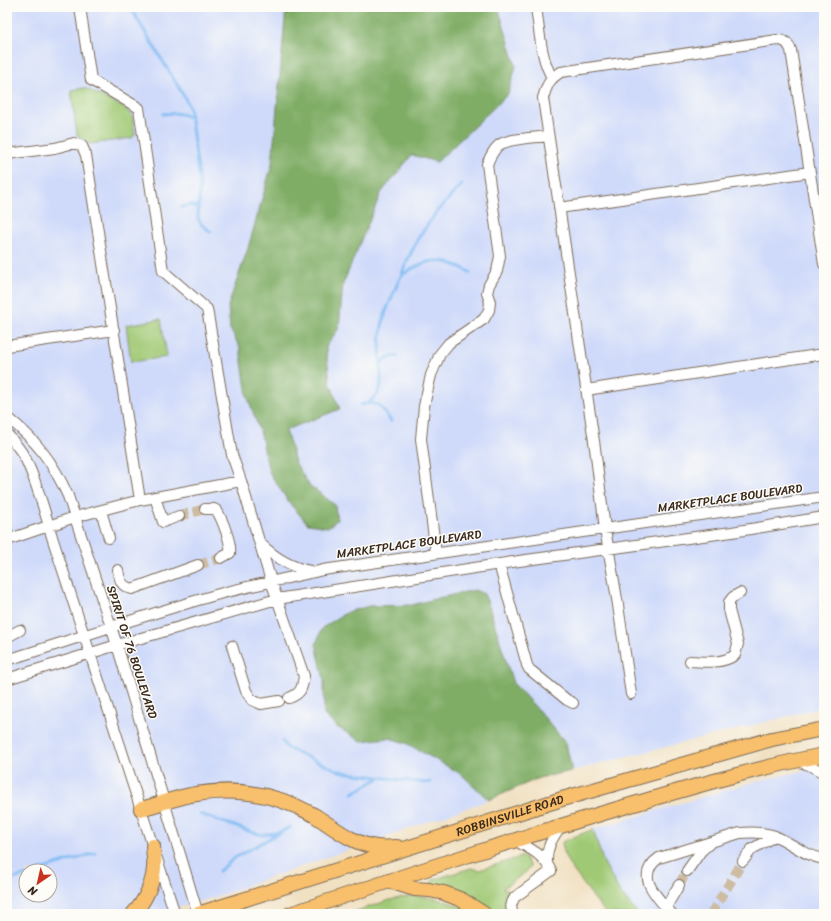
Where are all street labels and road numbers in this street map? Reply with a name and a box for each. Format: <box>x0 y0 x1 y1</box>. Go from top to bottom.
street label: MARKETPLACE BOULEVARD <box>656 477 804 519</box>
street label: MARKETPLACE BOULEVARD <box>335 523 483 565</box>
street label: SPIRIT OF 76 BOULEVARD <box>100 582 164 722</box>
street label: ROBBINSVILLE ROAD <box>453 788 567 843</box>

